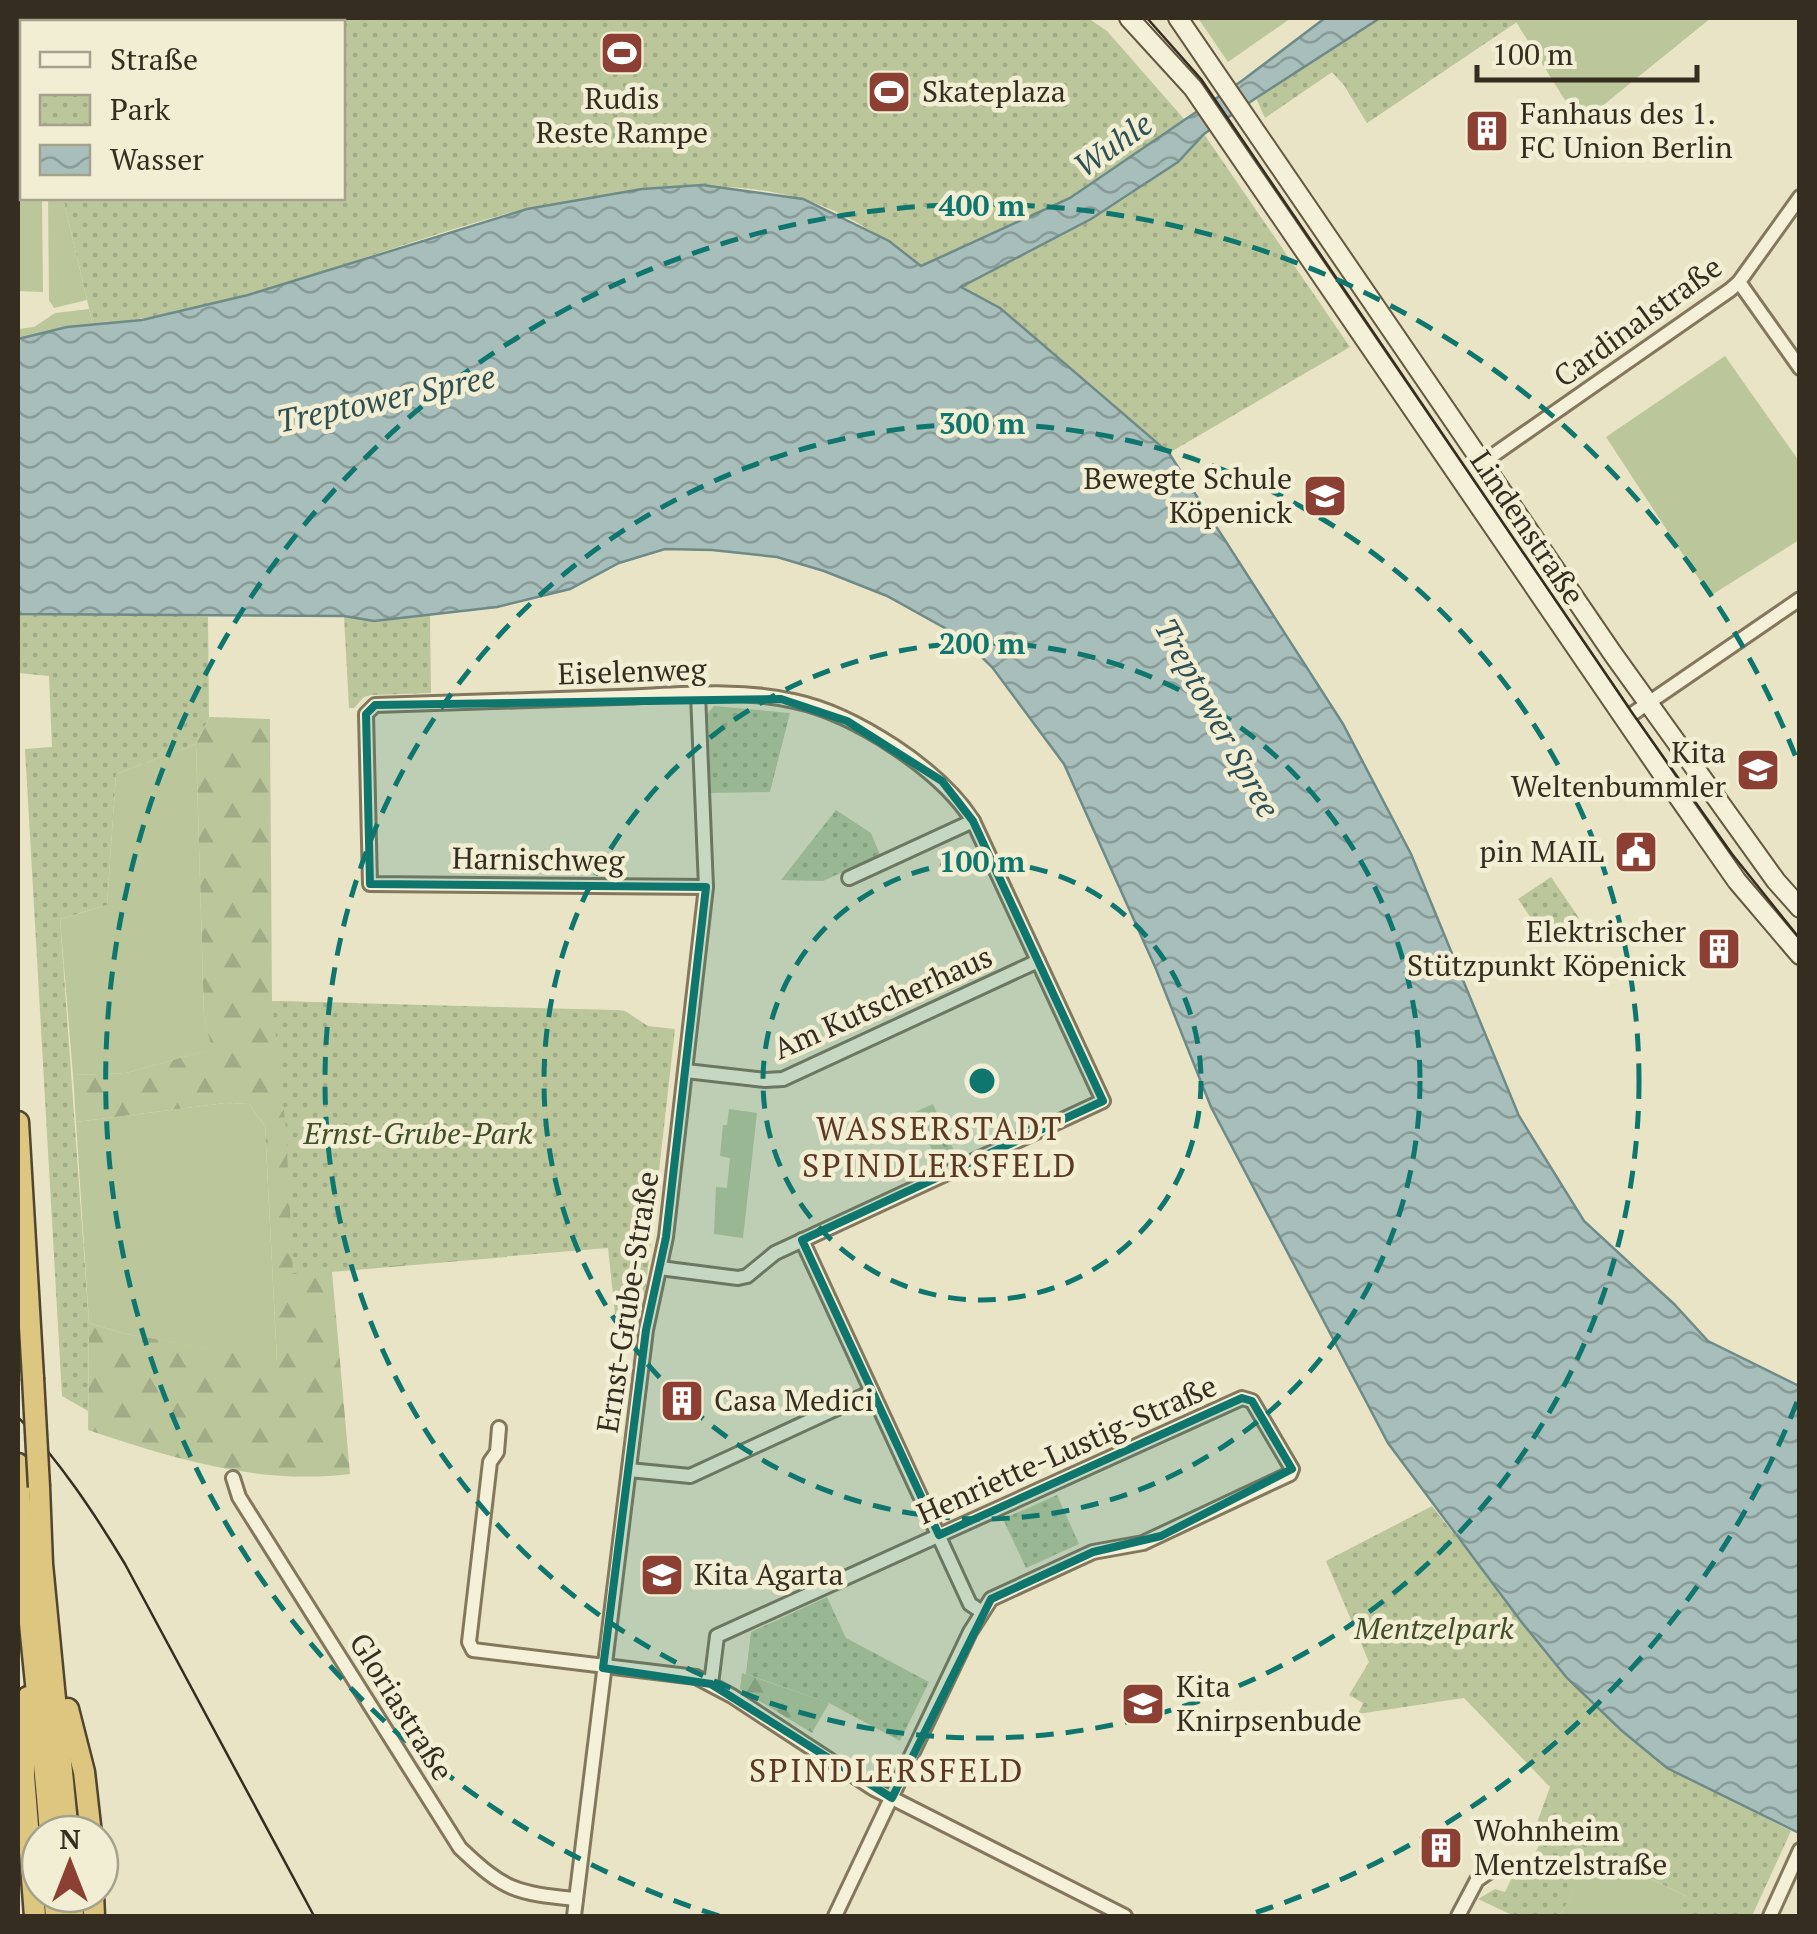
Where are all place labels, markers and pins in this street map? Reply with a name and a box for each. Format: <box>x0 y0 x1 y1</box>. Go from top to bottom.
sports icon: Rudis Reste Rampe <box>599 30 645 76</box>
sports icon: Skateplaza <box>866 69 912 115</box>
place label: Skateplaza <box>922 71 1066 111</box>
place label: Rudis Reste Rampe <box>536 78 708 152</box>
place label: Fanhaus des 1. FC Union Berlin <box>1520 93 1733 167</box>
building icon: Fanhaus des 1. FC Union Berlin <box>1464 108 1510 154</box>
place label: Bewegte Schule Köpenick <box>1084 458 1293 532</box>
school or university icon: Bewegte Schule Köpenick <box>1302 473 1348 519</box>
place label: Kita Weltenbummler <box>1511 732 1726 806</box>
school or university icon: Kita Weltenbummler <box>1735 747 1781 793</box>
public building icon: pin MAIL <box>1613 829 1659 875</box>
place label: pin MAIL <box>1479 831 1604 871</box>
place label: Elektrischer Stützpunkt Köpenick <box>1407 911 1687 985</box>
building icon: Elektrischer Stützpunkt Köpenick <box>1696 926 1742 972</box>
centre of rings <box>964 1063 1000 1099</box>
building icon: Casa Medici <box>659 1378 705 1424</box>
place label: Casa Medici <box>714 1380 874 1420</box>
school or university icon: Kita Agarta <box>639 1552 685 1598</box>
place label: Kita Agarta <box>694 1554 844 1594</box>
place label: Kita Knirpsenbude <box>1176 1666 1362 1740</box>
school or university icon: Kita Knirpsenbude <box>1120 1681 1166 1727</box>
place label: Wohnheim Mentzelstraße <box>1474 1810 1667 1884</box>
building icon: Wohnheim Mentzelstraße <box>1418 1825 1464 1871</box>

